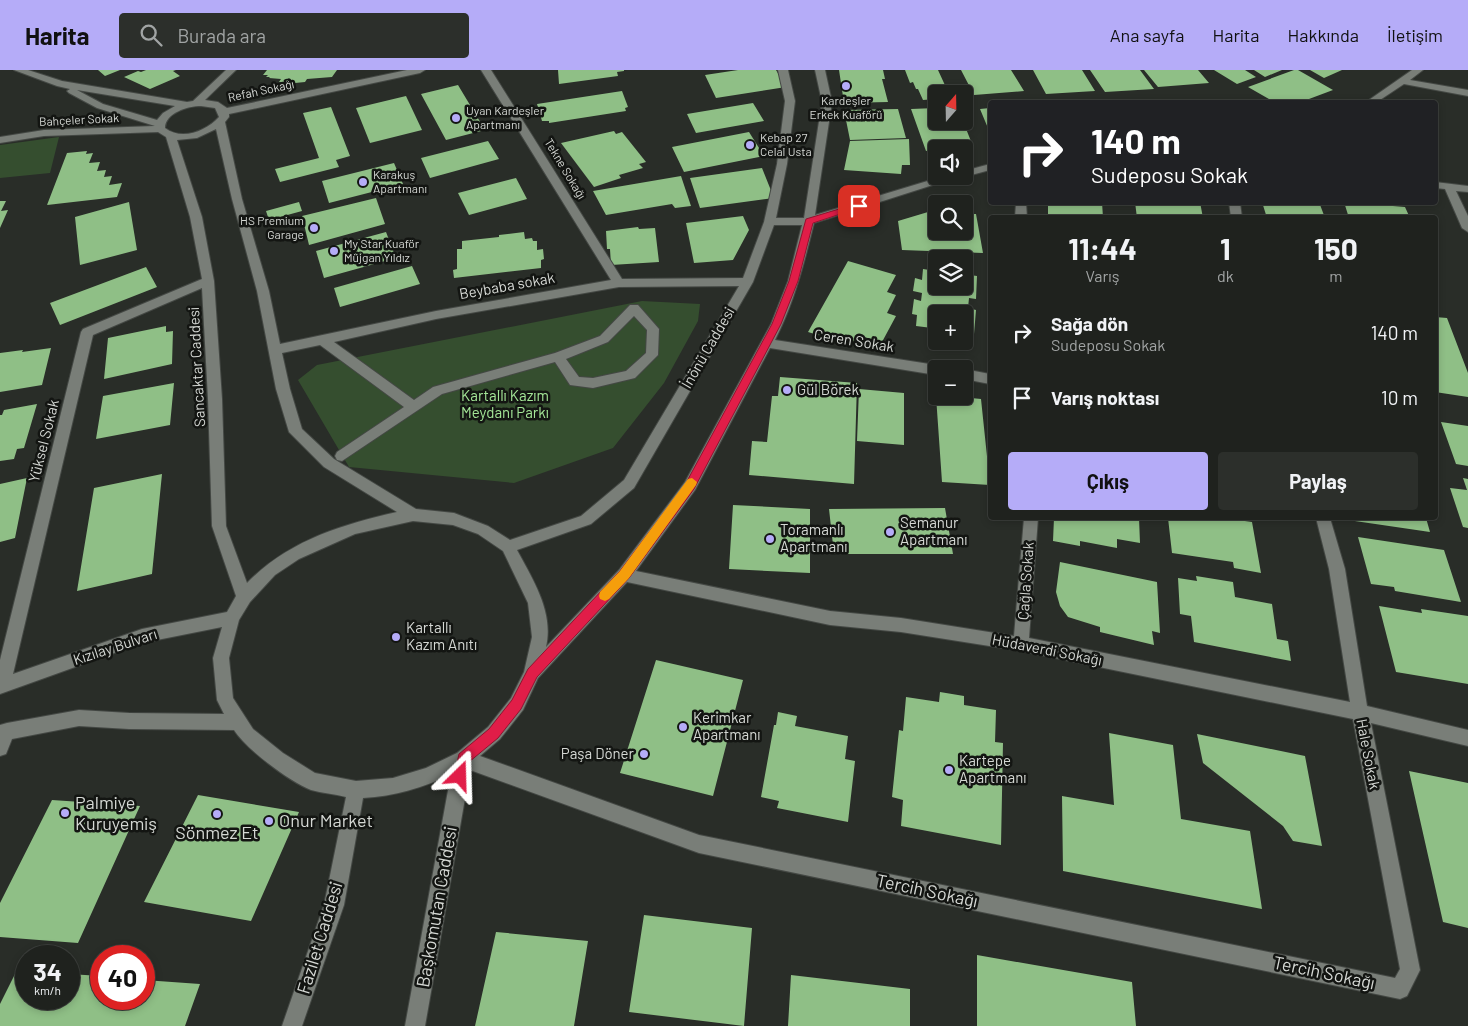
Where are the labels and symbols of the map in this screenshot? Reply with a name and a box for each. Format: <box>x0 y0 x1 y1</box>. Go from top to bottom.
street label: Refah Sokağı <box>226 76 295 104</box>
marker: Kardeşler Erkek Kuaförü <box>840 80 852 92</box>
north arrow <box>928 85 972 130</box>
place label: Kardeşler Erkek Kuaförü <box>809 93 883 121</box>
place label: Uyan Kardeşler Apartmanı <box>466 103 545 131</box>
street label: Bahçeler Sokak <box>39 110 119 128</box>
marker: Uyan Kardeşler Apartmanı <box>450 112 462 124</box>
place label: Kebap 27 Celal Usta <box>760 130 812 158</box>
street label: Tekne Sokağı <box>542 136 589 201</box>
marker: Kebap 27 Celal Usta <box>744 139 756 151</box>
place label: Karakuş Apartmanı <box>373 167 427 195</box>
marker: Karakuş Apartmanı <box>357 176 369 188</box>
pin <box>838 185 880 227</box>
place label: HS Premium Garage <box>240 213 304 241</box>
marker: HS Premium Garage <box>308 222 320 234</box>
place label: My Star Kuaför Müjgan Yıldız <box>344 236 420 264</box>
marker: My Star Kuaför Müjgan Yıldız <box>328 245 340 257</box>
street label: Beybaba sokak <box>458 268 557 302</box>
street label: İnönü Caddesi <box>677 304 738 391</box>
street label: Sancaktar Caddesi <box>184 307 208 428</box>
street label: Ceren Sokak <box>813 325 896 355</box>
place label: Gül Börek <box>797 380 860 398</box>
marker: Gül Börek <box>781 384 793 396</box>
park label: Kartallı Kazım Meydanı Parkı <box>461 386 549 421</box>
street label: Yüksel Sokak <box>24 397 62 484</box>
place label: Semanur Apartmanı <box>900 513 968 548</box>
place label: Toramanlı Apartmanı <box>780 520 848 555</box>
marker: Semanur Apartmanı <box>884 526 896 538</box>
marker: Toramanlı Apartmanı <box>764 533 776 545</box>
street label: Çağla Sokak <box>1013 541 1037 621</box>
place label: Kartallı Kazım Anıtı <box>406 618 477 653</box>
street label: Kızılay Bulvarı <box>70 624 159 668</box>
street label: Hüdaverdi Sokağı <box>991 630 1104 668</box>
marker: Kartallı Kazım Anıtı <box>390 631 402 643</box>
place label: Kerimkar Apartmanı <box>693 708 761 743</box>
street label: Hale Sokak <box>1353 717 1385 791</box>
marker: Kerimkar Apartmanı <box>677 721 689 733</box>
place label: Paşa Döner <box>561 744 635 762</box>
marker: Paşa Döner <box>638 748 650 760</box>
position arrow <box>433 749 485 801</box>
place label: Kartepe Apartmanı <box>959 751 1027 786</box>
marker: Kartepe Apartmanı <box>943 764 955 776</box>
place label: Palmiye Kuruyemiş <box>75 791 157 834</box>
marker: Palmiye Kuruyemiş <box>59 807 71 819</box>
marker: Sönmez Et <box>211 808 223 820</box>
place label: Onur Market <box>279 809 373 831</box>
marker: Onur Market <box>263 815 275 827</box>
place label: Sönmez Et <box>175 821 259 843</box>
street label: Başkomutan Caddesi <box>411 825 461 989</box>
street label: Tercih Sokağı <box>874 869 980 912</box>
street label: Fazilet Caddesi <box>292 879 347 996</box>
speed limit sign: 40 <box>90 945 155 1010</box>
street label: Tercih Sokağı <box>1271 951 1377 994</box>

